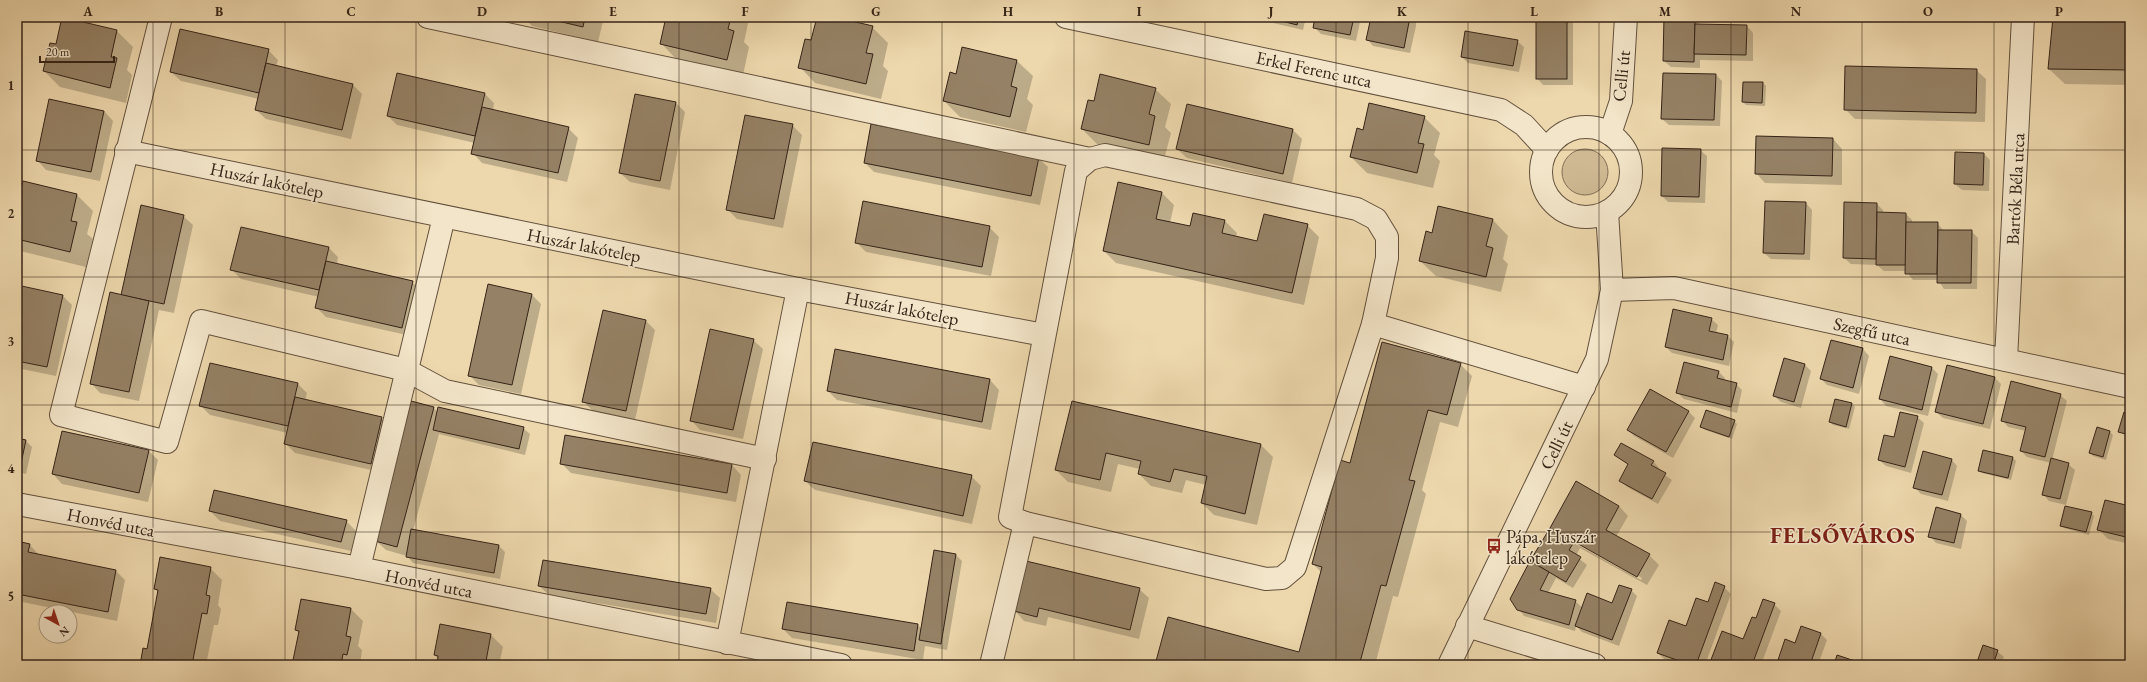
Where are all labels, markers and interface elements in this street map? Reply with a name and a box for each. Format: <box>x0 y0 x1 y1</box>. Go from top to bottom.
text: A <box>82 3 93 20</box>
text: B <box>215 3 223 20</box>
text: C <box>346 3 356 20</box>
text: D <box>477 3 487 20</box>
text: E <box>609 3 617 20</box>
text: F <box>741 3 749 20</box>
text: G <box>871 3 881 20</box>
text: H <box>1003 3 1014 20</box>
text: I <box>1137 3 1142 20</box>
text: J <box>1267 3 1274 20</box>
text: K <box>1397 3 1408 20</box>
text: L <box>1530 3 1538 20</box>
text: M <box>1659 3 1671 20</box>
text: N <box>1791 3 1802 20</box>
text: O <box>1923 3 1933 20</box>
text: P <box>2055 3 2063 20</box>
scale bar <box>40 38 114 64</box>
text: 20 m <box>46 44 70 60</box>
street label: Erkel Ferenc utca <box>1254 45 1375 93</box>
street label: Celli út <box>1607 49 1635 103</box>
text: 1 <box>8 77 15 94</box>
street label: Bartók Béla utca <box>2001 132 2029 246</box>
street label: Huszár lakótelep <box>208 157 326 203</box>
text: 2 <box>8 205 15 222</box>
street label: Huszár lakótelep <box>525 223 643 267</box>
street label: Huszár lakótelep <box>843 286 961 330</box>
street label: Szegfű utca <box>1831 312 1913 351</box>
text: 3 <box>8 333 15 350</box>
street label: Celli út <box>1534 416 1578 473</box>
text: 4 <box>8 460 15 477</box>
street label: Honvéd utca <box>65 502 158 542</box>
district label: FELSŐVÁROS <box>1770 521 1916 550</box>
place label: Pápa, Huszár lakótelep <box>1506 525 1596 569</box>
bus stop icon: Pápa, Huszár lakótelep <box>1485 537 1503 555</box>
street label: Honvéd utca <box>383 563 476 603</box>
text: 5 <box>8 588 14 605</box>
north arrow <box>38 604 78 644</box>
text: N <box>56 623 72 640</box>

